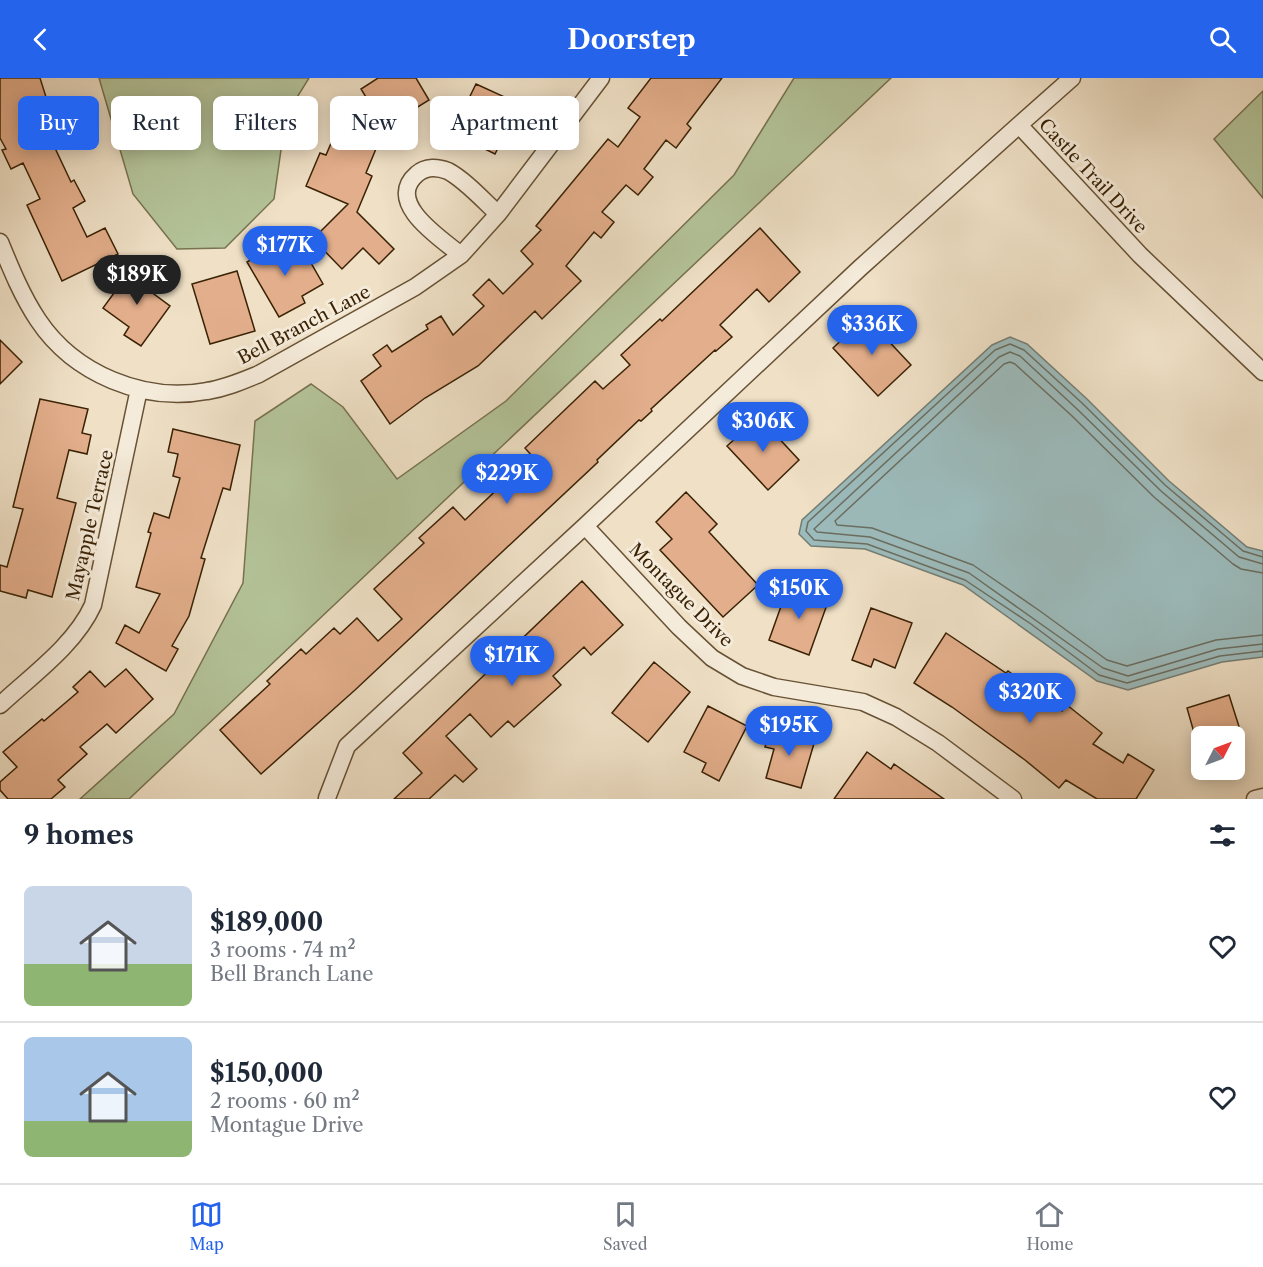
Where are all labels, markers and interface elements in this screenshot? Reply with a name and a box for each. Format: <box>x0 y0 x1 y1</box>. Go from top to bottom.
icon: back <box>24 23 57 56</box>
text: Doorstep <box>567 23 696 56</box>
icon: search <box>1206 23 1239 56</box>
chip: Buy <box>18 96 99 150</box>
chip: Rent <box>111 96 201 150</box>
chip: Filters <box>213 96 318 150</box>
chip: New <box>330 96 418 150</box>
chip: Apartment <box>430 96 579 150</box>
street label: Castle Trail Drive <box>1034 114 1152 238</box>
pin: $177K <box>243 226 327 277</box>
text: $177K <box>256 233 314 257</box>
pin: $189K <box>95 255 179 306</box>
text: $189K <box>107 262 167 286</box>
street label: Bell Branch Lane <box>234 281 374 369</box>
pin: $336K <box>830 305 914 356</box>
text: $336K <box>841 312 903 336</box>
pin: $306K <box>721 402 805 453</box>
text: $306K <box>731 409 795 433</box>
street label: Mayapple Terrace <box>62 447 118 603</box>
pin: $229K <box>465 454 549 505</box>
text: $229K <box>476 461 538 485</box>
street label: Montague Drive <box>624 538 738 652</box>
pin: $150K <box>757 569 841 620</box>
text: $150K <box>769 576 829 600</box>
pin: $171K <box>470 636 554 687</box>
text: $171K <box>484 643 540 667</box>
pin: $320K <box>988 673 1072 724</box>
text: $320K <box>999 680 1062 704</box>
pin: $195K <box>747 706 831 757</box>
text: $195K <box>759 713 819 737</box>
north arrow <box>1191 726 1245 780</box>
map controls <box>1191 726 1245 780</box>
text: 9 homes <box>24 819 134 851</box>
icon: filters <box>1206 819 1239 852</box>
text: $189,000 <box>210 906 323 938</box>
icon: home <box>72 910 144 982</box>
icon: heart <box>1206 930 1239 963</box>
text: 3 rooms · 74 m² <box>210 938 356 962</box>
text: Bell Branch Lane <box>210 962 373 986</box>
text: $150,000 <box>210 1057 323 1089</box>
icon: home <box>72 1061 144 1133</box>
icon: heart <box>1206 1081 1239 1114</box>
text: 2 rooms · 60 m² <box>210 1089 360 1113</box>
text: Montague Drive <box>210 1113 364 1137</box>
tab: Map <box>190 1198 224 1254</box>
tab: Saved <box>603 1198 647 1254</box>
tab: Home <box>1026 1198 1073 1254</box>

